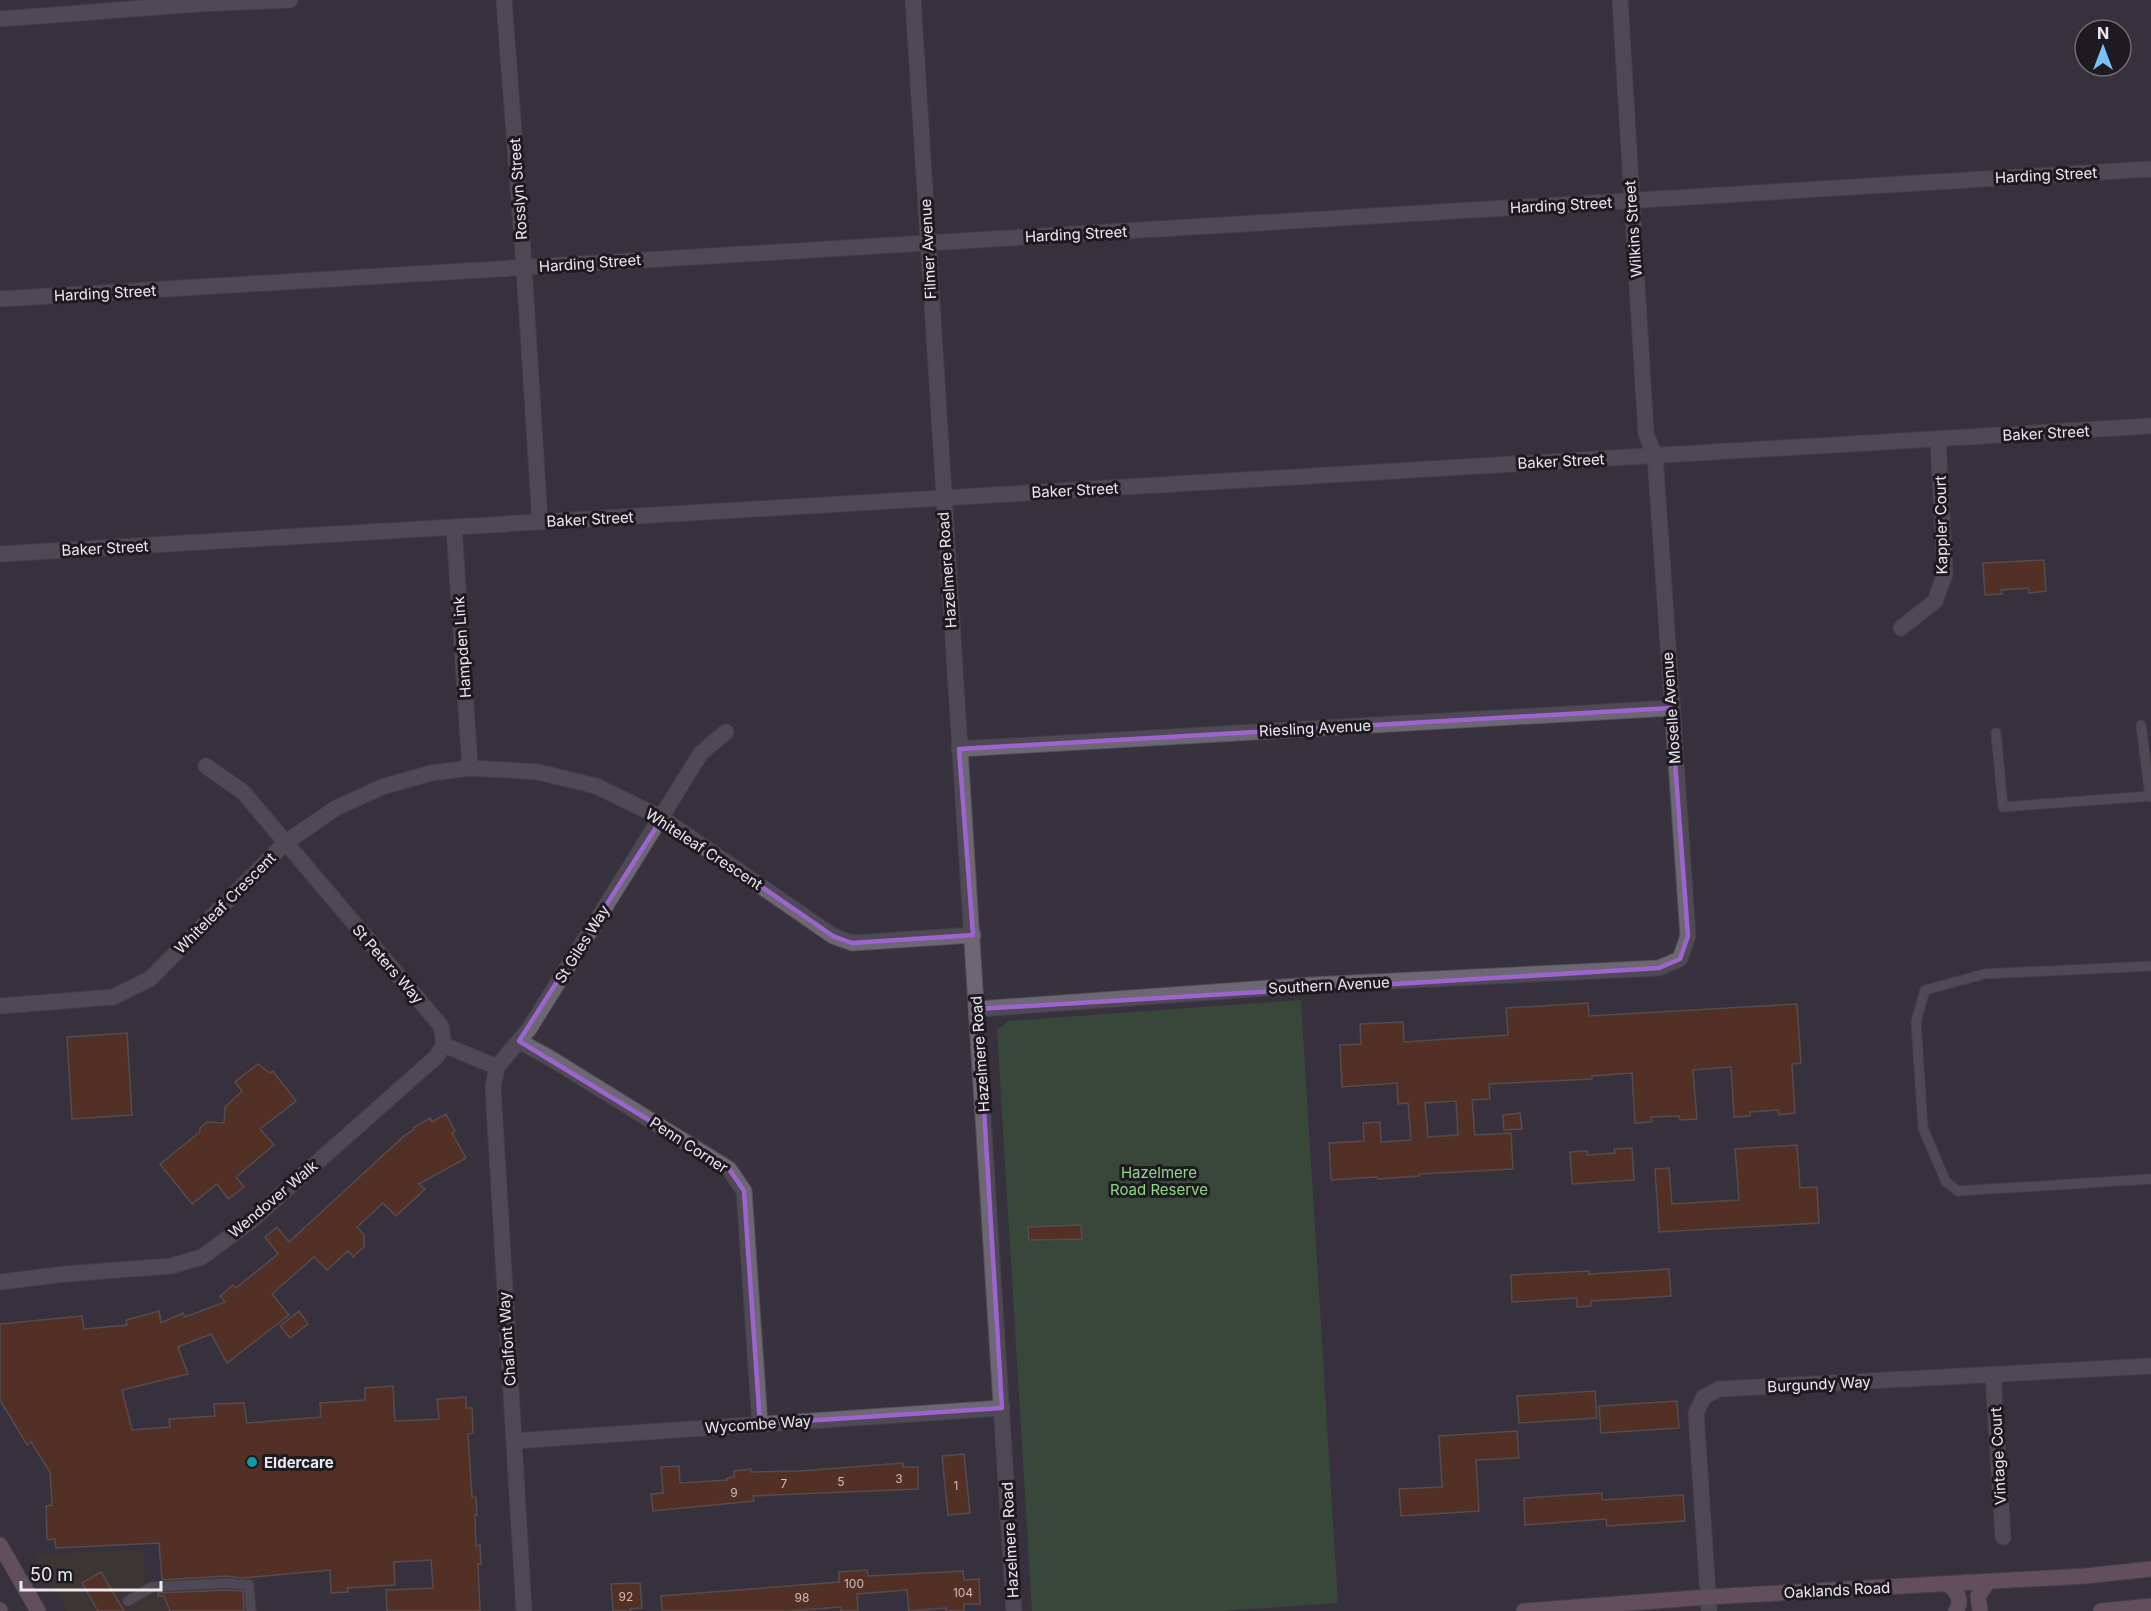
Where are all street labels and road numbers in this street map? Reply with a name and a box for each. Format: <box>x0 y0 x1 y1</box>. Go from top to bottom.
street label: Rosslyn Street <box>505 137 531 240</box>
street label: Harding Street <box>1994 163 2098 187</box>
street label: Wilkins Street <box>1620 180 1646 278</box>
street label: Harding Street <box>1509 193 1613 217</box>
street label: Filmer Avenue <box>916 198 940 300</box>
street label: Harding Street <box>1024 222 1128 246</box>
street label: Harding Street <box>538 250 642 276</box>
street label: Harding Street <box>53 281 157 305</box>
street label: Baker Street <box>2002 421 2090 445</box>
street label: Baker Street <box>1517 449 1605 473</box>
street label: Kappler Court <box>1931 475 1951 575</box>
street label: Baker Street <box>1031 478 1119 502</box>
street label: Baker Street <box>546 507 634 531</box>
street label: Hazelmere Road <box>933 511 961 629</box>
street label: Baker Street <box>61 536 149 560</box>
street label: Hampden Link <box>449 595 475 699</box>
street label: Moselle Avenue <box>1658 651 1684 765</box>
street label: Riesling Avenue <box>1258 716 1372 740</box>
street label: Whiteleaf Crescent <box>642 804 766 894</box>
street label: Whiteleaf Crescent <box>170 848 280 958</box>
street label: St Giles Way <box>550 901 614 987</box>
street label: St Peters Way <box>348 920 428 1008</box>
street label: Southern Avenue <box>1268 972 1390 998</box>
street label: Hazelmere Road <box>966 995 994 1113</box>
street label: Penn Corner <box>646 1113 732 1177</box>
street label: Wendover Walk <box>225 1156 322 1242</box>
street label: Chalfont Way <box>494 1291 520 1387</box>
street label: Burgundy Way <box>1767 1372 1872 1396</box>
street label: Vintage Court <box>1986 1406 2010 1505</box>
street label: Wycombe Way <box>704 1411 812 1437</box>
street label: Hazelmere Road <box>997 1481 1023 1599</box>
street label: Oaklands Road <box>1783 1578 1891 1602</box>

